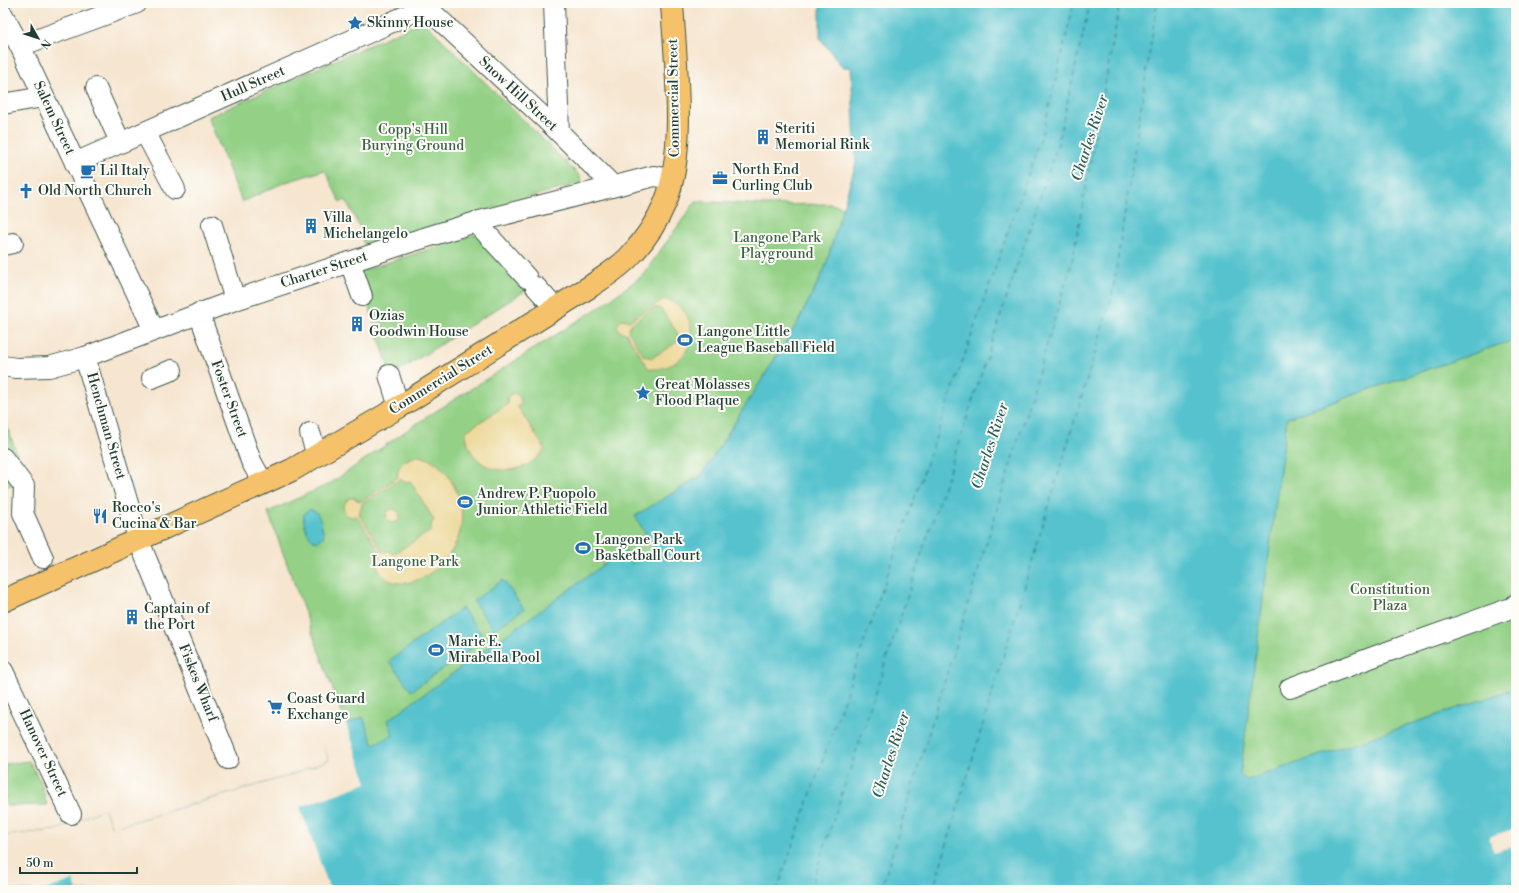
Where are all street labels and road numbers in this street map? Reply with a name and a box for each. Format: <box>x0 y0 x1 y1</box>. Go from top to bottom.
street label: Commercial Street <box>664 38 684 158</box>
street label: Snow Hill Street <box>475 53 561 135</box>
street label: Hull Street <box>218 62 288 106</box>
street label: Salem Street <box>29 78 79 158</box>
street label: Charter Street <box>278 247 370 293</box>
street label: Commercial Street <box>386 341 496 419</box>
street label: Foster Street <box>207 358 251 440</box>
street label: Henchman Street <box>82 370 130 482</box>
street label: Fiskes Wharf <box>174 641 222 726</box>
street label: Hanover Street <box>15 706 71 800</box>

